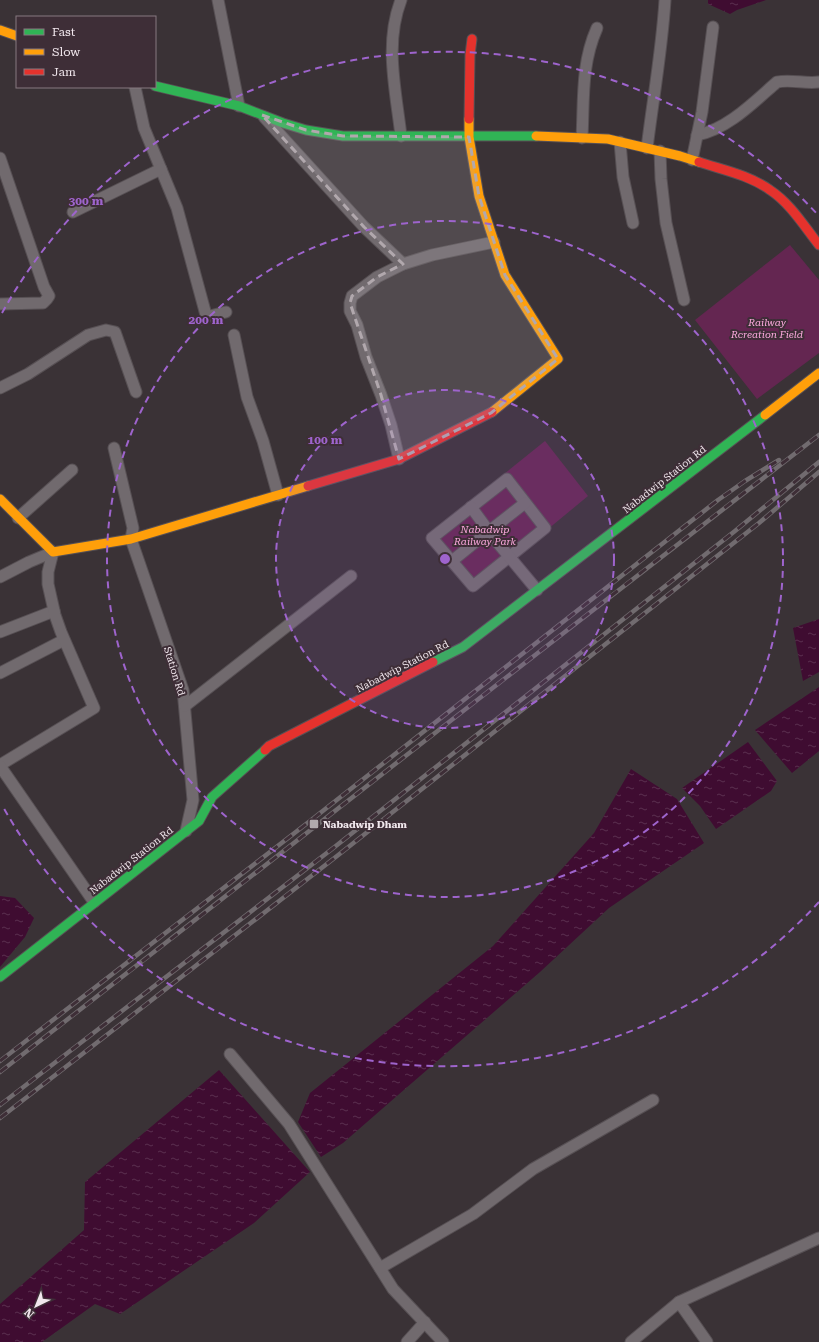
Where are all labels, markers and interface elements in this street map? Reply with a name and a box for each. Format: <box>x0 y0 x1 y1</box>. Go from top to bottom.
legend <box>16 16 156 88</box>
text: Fast <box>52 25 76 39</box>
text: Slow <box>52 45 80 59</box>
text: Jam <box>52 65 76 79</box>
text: 300 m <box>69 194 104 208</box>
text: 200 m <box>189 313 224 327</box>
park label: Railway Rcreation Field <box>730 317 803 340</box>
text: 100 m <box>308 433 343 447</box>
street label: Nabadwip Station Rd <box>621 443 708 515</box>
park label: Nabadwip Railway Park <box>453 524 517 547</box>
centre of rings <box>438 552 452 566</box>
street label: Nabadwip Station Rd <box>354 638 451 695</box>
street label: Station Rd <box>162 645 187 697</box>
marker: Nabadwip Dham <box>308 818 320 830</box>
place label: Nabadwip Dham <box>323 819 407 830</box>
street label: Nabadwip Station Rd <box>88 824 175 896</box>
north arrow <box>16 1286 56 1326</box>
text: N <box>22 1305 37 1321</box>

